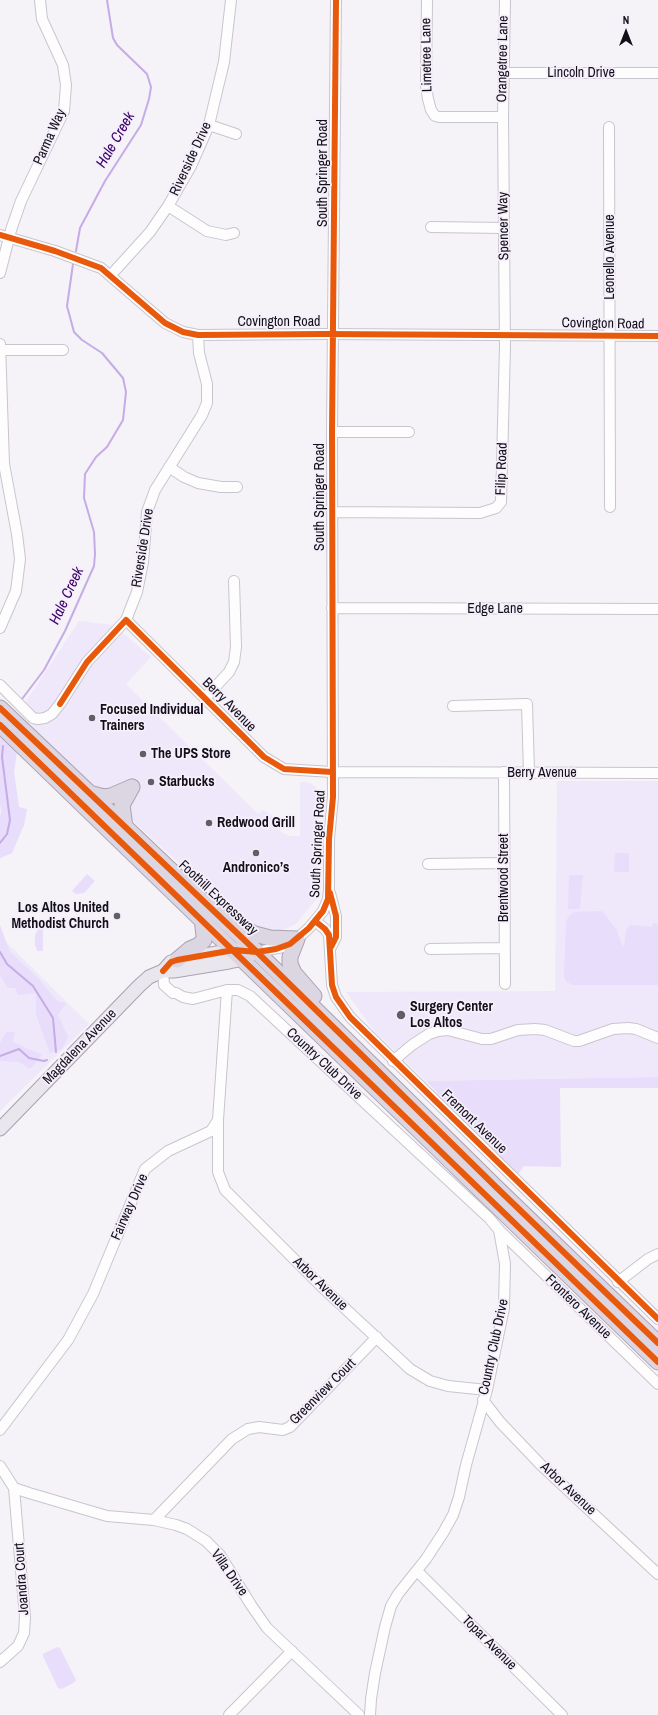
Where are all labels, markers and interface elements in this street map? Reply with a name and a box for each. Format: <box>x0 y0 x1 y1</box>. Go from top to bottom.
north arrow <box>606 12 646 52</box>
text: N <box>623 13 629 27</box>
street label: Orangetree Lane <box>494 15 512 103</box>
street label: Limetree Lane <box>418 18 436 92</box>
street label: Lincoln Drive <box>547 65 615 81</box>
street label: Parma Way <box>30 106 70 168</box>
water label: Hale Creek <box>93 109 139 171</box>
street label: Riverside Drive <box>167 119 215 199</box>
street label: South Springer Road <box>315 119 331 227</box>
street label: Spencer Way <box>495 192 513 260</box>
street label: Leonello Avenue <box>602 214 618 300</box>
street label: Covington Road <box>238 314 320 330</box>
street label: Covington Road <box>561 315 645 333</box>
street label: Filip Road <box>493 442 511 496</box>
street label: South Springer Road <box>312 443 328 551</box>
street label: Riverside Drive <box>128 507 158 589</box>
water label: Hale Creek <box>46 564 88 628</box>
street label: Edge Lane <box>467 601 523 617</box>
street label: Berry Avenue <box>199 675 259 735</box>
place label: Focused Individual Trainers <box>100 702 203 734</box>
marker: Focused Individual Trainers <box>87 713 97 723</box>
place label: The UPS Store <box>151 746 231 762</box>
marker: The UPS Store <box>138 749 148 759</box>
street label: Berry Avenue <box>507 765 577 781</box>
place label: Starbucks <box>159 774 215 790</box>
marker: Starbucks <box>146 777 156 787</box>
street label: South Springer Road <box>307 790 329 898</box>
place label: Redwood Grill <box>217 815 295 831</box>
marker: Redwood Grill <box>204 818 214 828</box>
street label: Brentwood Street <box>496 834 512 922</box>
marker: Andronico’s <box>251 848 261 858</box>
street label: Foothill Expressway <box>175 857 261 939</box>
place label: Andronico’s <box>223 860 289 876</box>
place label: Los Altos United Methodist Church <box>11 900 109 932</box>
marker: Los Altos United Methodist Church <box>112 911 122 921</box>
place label: Surgery Center Los Altos <box>410 999 493 1032</box>
street label: Magdalena Avenue <box>40 1006 120 1088</box>
marker: Surgery Center Los Altos <box>395 1009 407 1021</box>
street label: Country Club Drive <box>283 1025 365 1103</box>
street label: Fremont Avenue <box>438 1087 510 1157</box>
street label: Fairway Drive <box>108 1171 152 1243</box>
street label: Arbor Avenue <box>289 1254 351 1314</box>
street label: Frontero Avenue <box>541 1271 615 1343</box>
street label: Country Club Drive <box>476 1298 512 1396</box>
street label: Greenview Court <box>286 1355 360 1429</box>
street label: Arbor Avenue <box>537 1459 599 1519</box>
street label: Joandra Court <box>11 1542 33 1616</box>
street label: Villa Drive <box>207 1547 251 1599</box>
street label: Topar Avenue <box>458 1612 520 1674</box>

